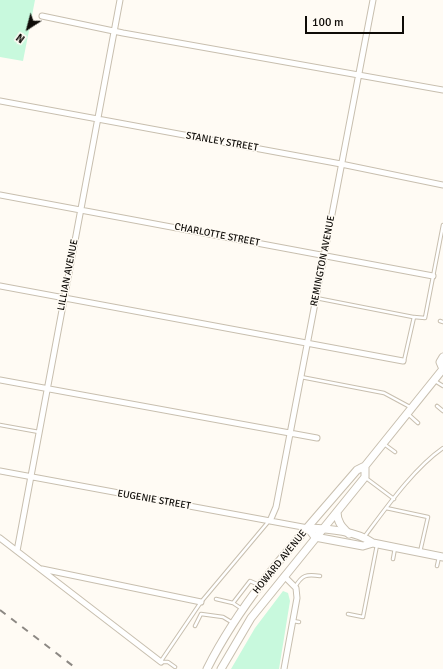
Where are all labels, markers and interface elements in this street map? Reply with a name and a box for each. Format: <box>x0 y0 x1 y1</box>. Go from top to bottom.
north arrow <box>8 8 48 48</box>
scale bar <box>307 8 406 34</box>
text: 100 m <box>312 15 344 30</box>
text: N <box>14 31 28 46</box>
street label: STANLEY STREET <box>185 130 259 154</box>
street label: REMINGTON AVENUE <box>308 215 338 307</box>
street label: CHARLOTTE STREET <box>173 221 261 249</box>
street label: LILLIAN AVENUE <box>55 238 81 312</box>
street label: EUGENIE STREET <box>116 488 192 512</box>
street label: HOWARD AVENUE <box>251 528 309 596</box>

